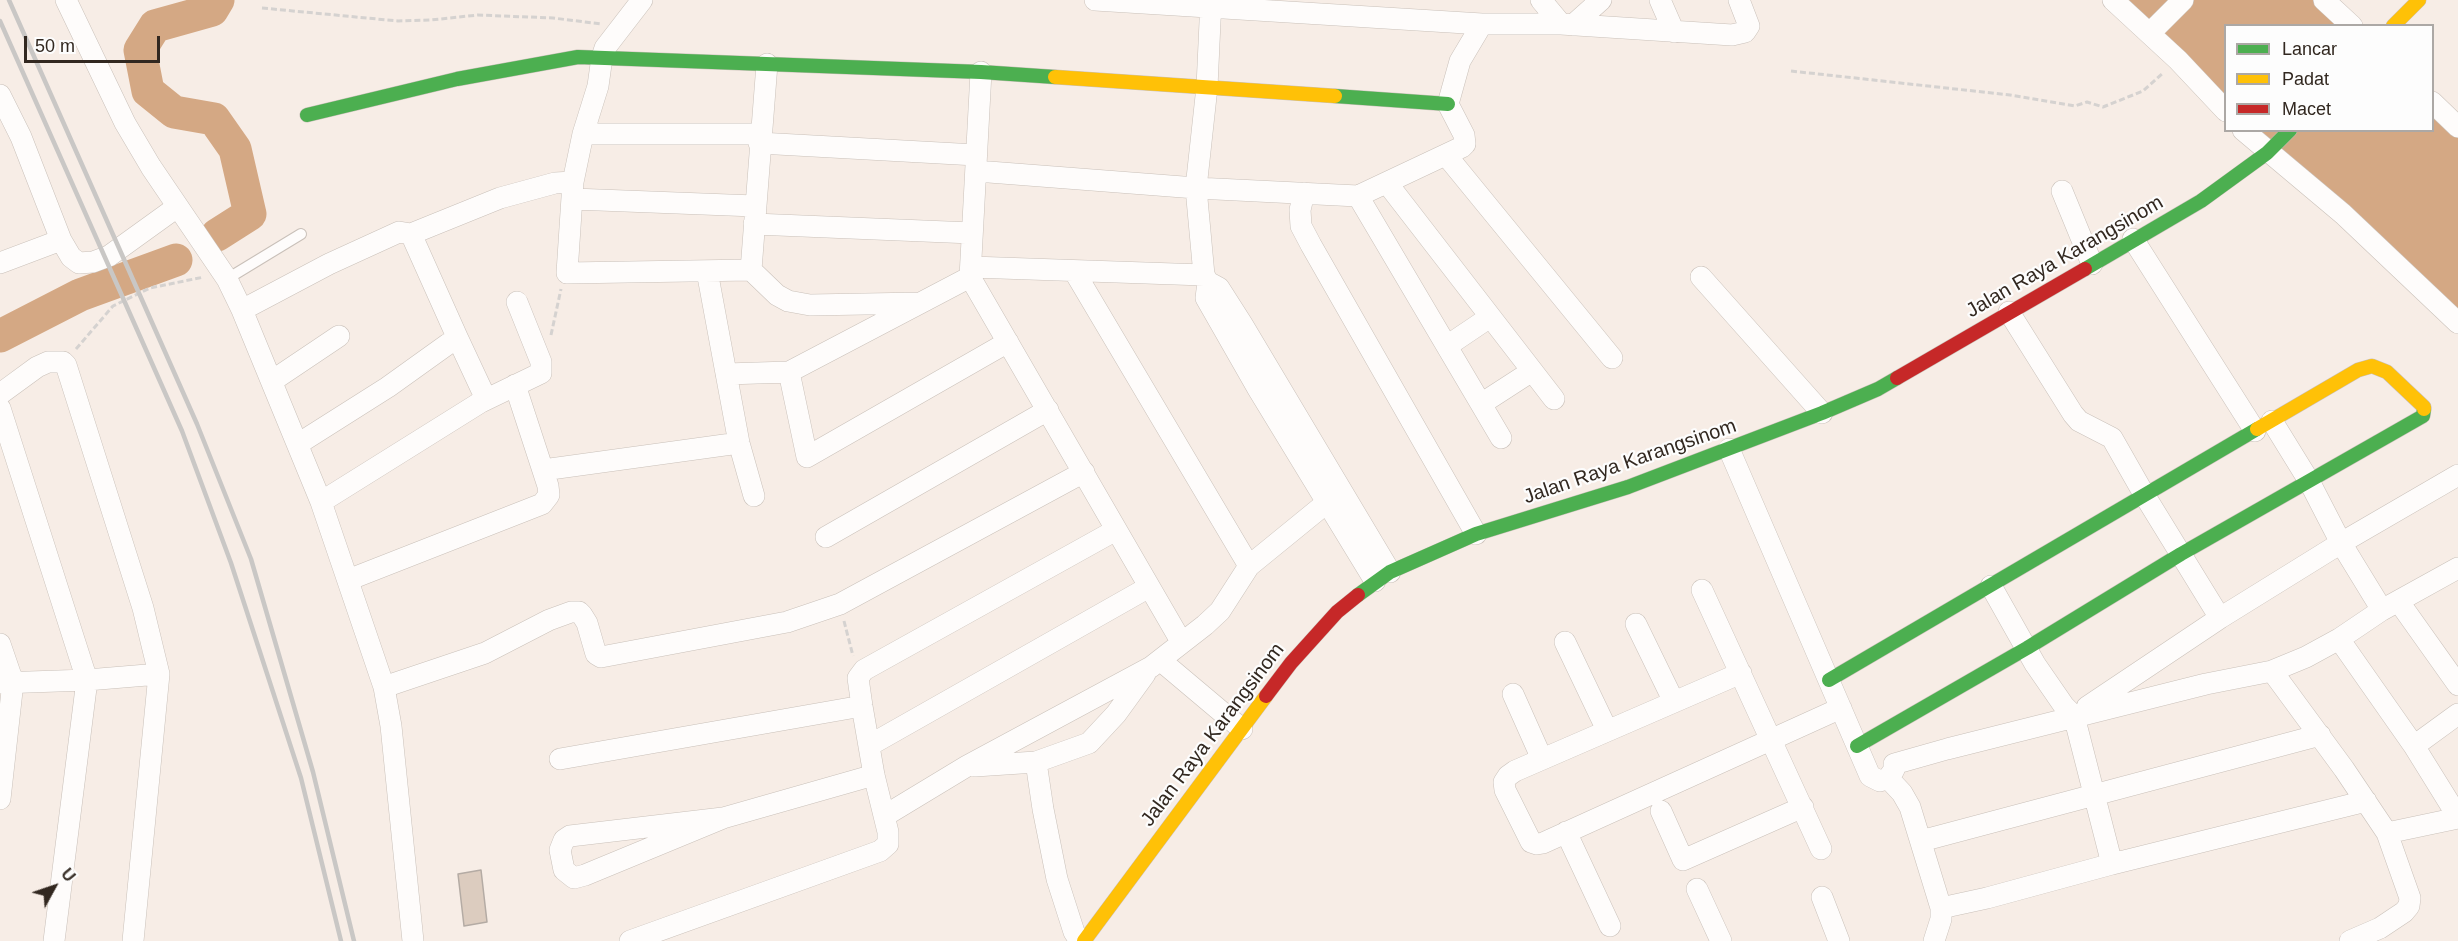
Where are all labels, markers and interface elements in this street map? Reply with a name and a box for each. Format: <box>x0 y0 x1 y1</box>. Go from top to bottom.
scale bar <box>27 24 164 62</box>
legend <box>2224 24 2434 132</box>
text: 50 m <box>35 36 75 56</box>
text: Lancar <box>2282 39 2337 59</box>
text: Padat <box>2282 69 2329 89</box>
text: Macet <box>2282 99 2331 119</box>
street label: Jalan Raya Karangsinom <box>1962 191 2168 323</box>
street label: Jalan Raya Karangsinom <box>1520 414 1740 510</box>
street label: Jalan Raya Karangsinom <box>1136 639 1290 831</box>
north arrow <box>24 857 84 917</box>
text: U <box>58 865 78 885</box>

